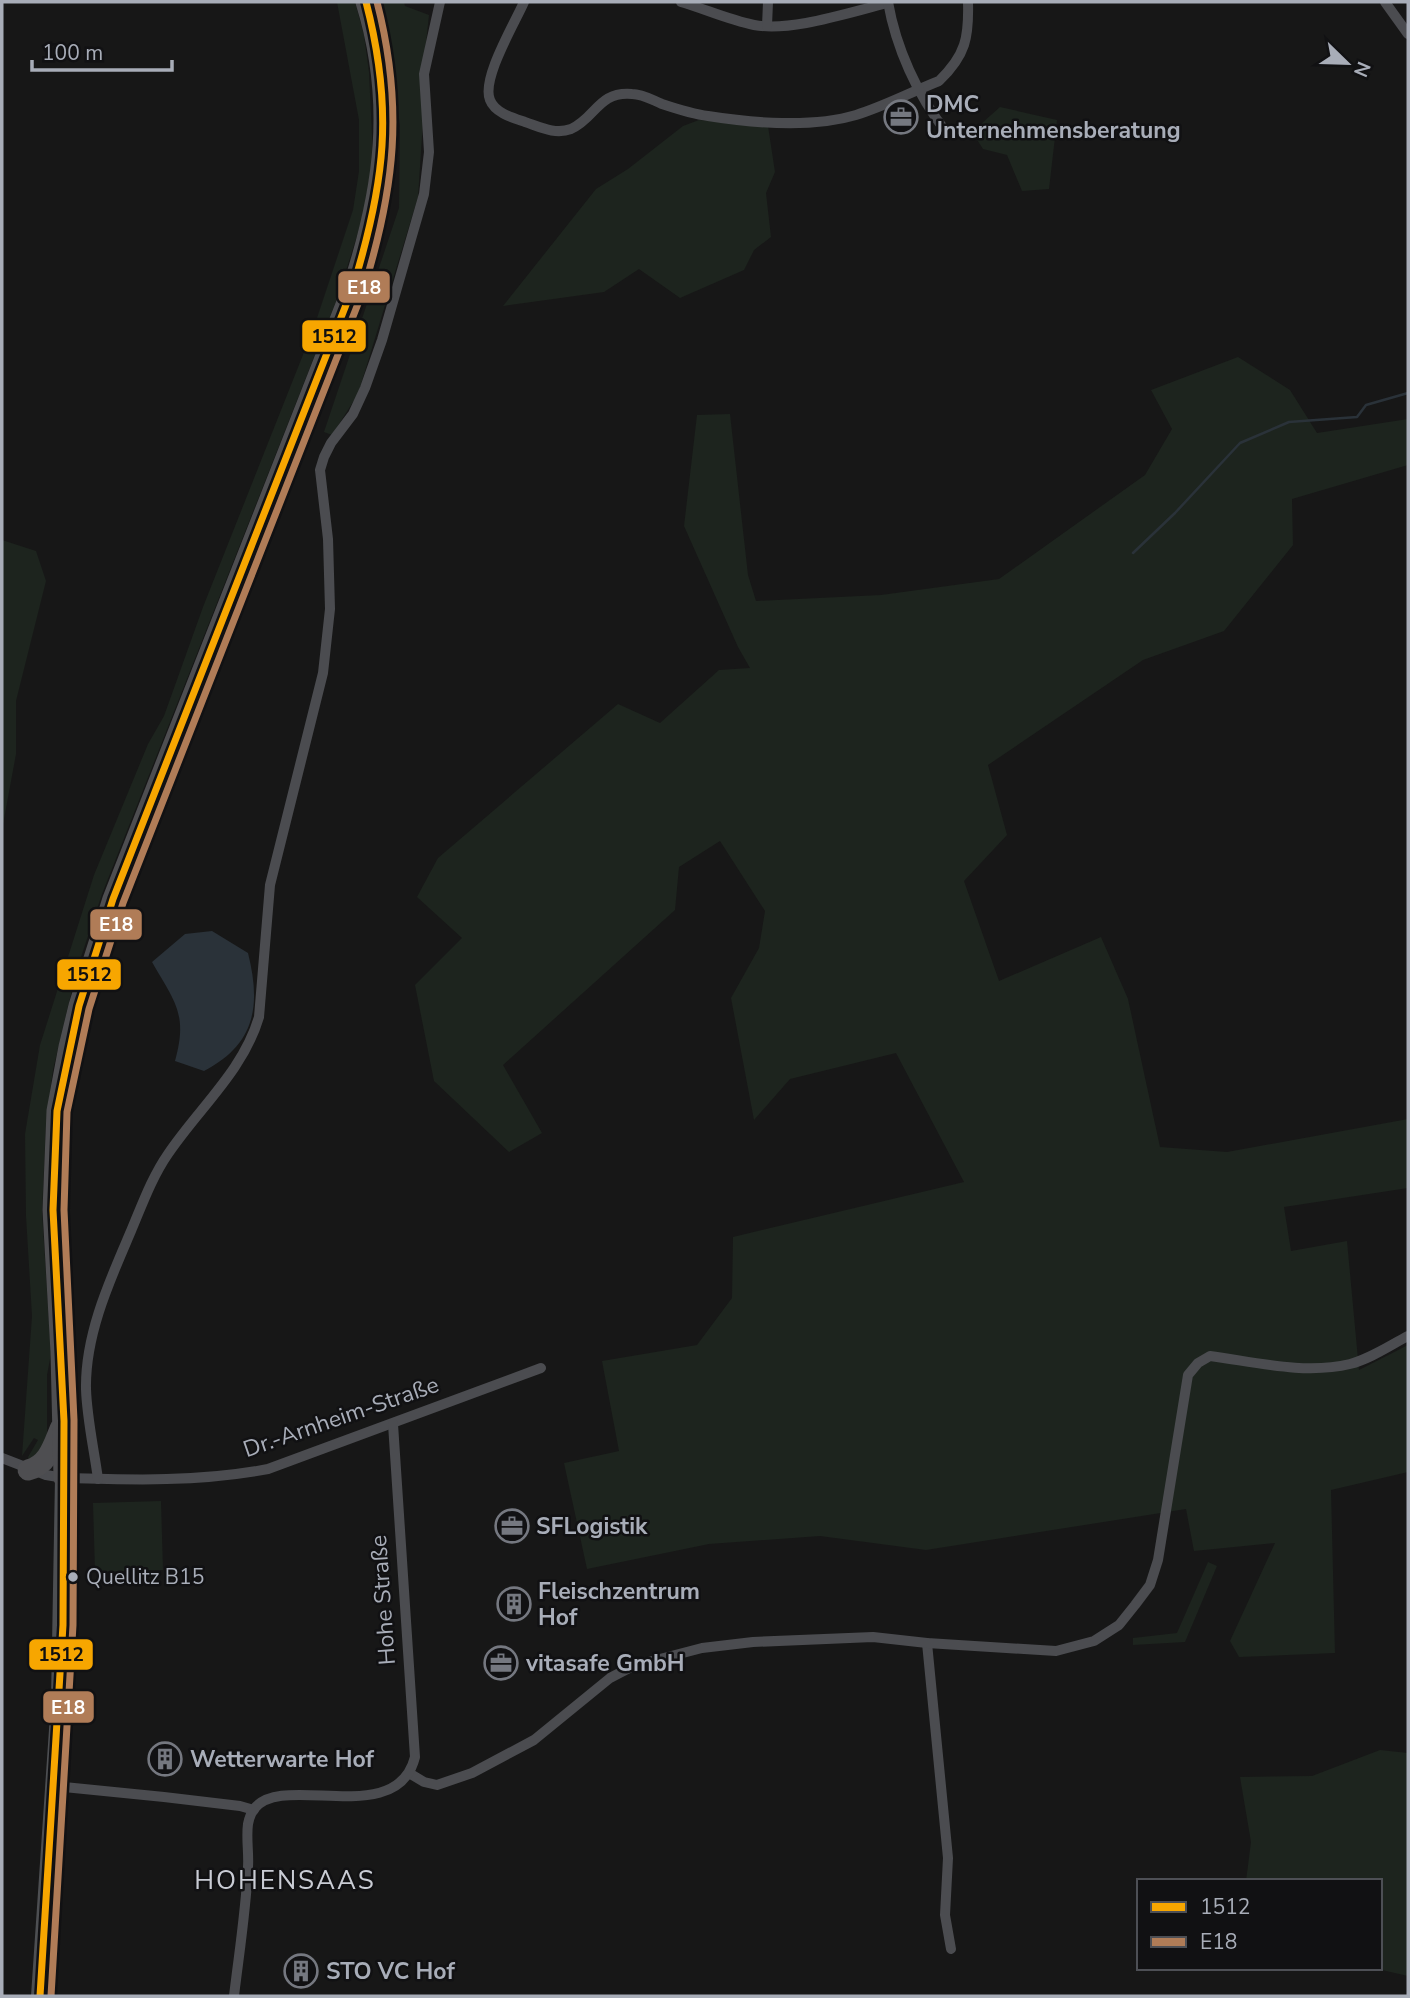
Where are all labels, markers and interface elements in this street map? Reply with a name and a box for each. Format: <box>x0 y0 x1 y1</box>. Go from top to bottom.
scale bar <box>32 28 172 72</box>
north arrow <box>1312 28 1382 98</box>
text: 100 m <box>42 39 103 67</box>
text: N <box>1347 58 1376 81</box>
place label: DMC Unternehmensberatung <box>926 89 1181 146</box>
office icon: DMC Unternehmensberatung <box>882 98 920 136</box>
line badge: E18 <box>337 270 391 304</box>
text: E18 <box>347 275 381 301</box>
line badge: 1512 <box>301 319 367 353</box>
text: 1512 <box>311 324 357 350</box>
line badge: E18 <box>89 908 143 941</box>
text: E18 <box>99 912 133 938</box>
line badge: 1512 <box>56 958 122 991</box>
text: 1512 <box>66 962 112 988</box>
street label: Dr.-Arnheim-Straße <box>239 1369 443 1465</box>
office icon: SFLogistik <box>493 1507 531 1545</box>
place label: SFLogistik <box>536 1511 648 1542</box>
street label: Hohe Straße <box>363 1534 403 1666</box>
place label: Quellitz B15 <box>86 1563 204 1591</box>
marker: Quellitz B15 <box>66 1570 80 1584</box>
place label: Fleischzentrum Hof <box>538 1576 700 1633</box>
building icon: Fleischzentrum Hof <box>495 1585 533 1623</box>
line badge: 1512 <box>28 1638 94 1671</box>
text: 1512 <box>38 1642 84 1668</box>
office icon: vitasafe GmbH <box>482 1644 520 1682</box>
place label: vitasafe GmbH <box>525 1648 685 1679</box>
line badge: E18 <box>42 1690 95 1724</box>
text: E18 <box>51 1695 85 1721</box>
building icon: Wetterwarte Hof <box>146 1740 184 1778</box>
place label: Wetterwarte Hof <box>190 1744 375 1775</box>
district label: HOHENSAAS <box>194 1863 376 1898</box>
legend <box>1137 1879 1382 1970</box>
text: 1512 <box>1200 1893 1250 1921</box>
text: E18 <box>1200 1928 1237 1956</box>
building icon: STO VC Hof <box>282 1952 320 1990</box>
place label: STO VC Hof <box>326 1956 455 1987</box>

